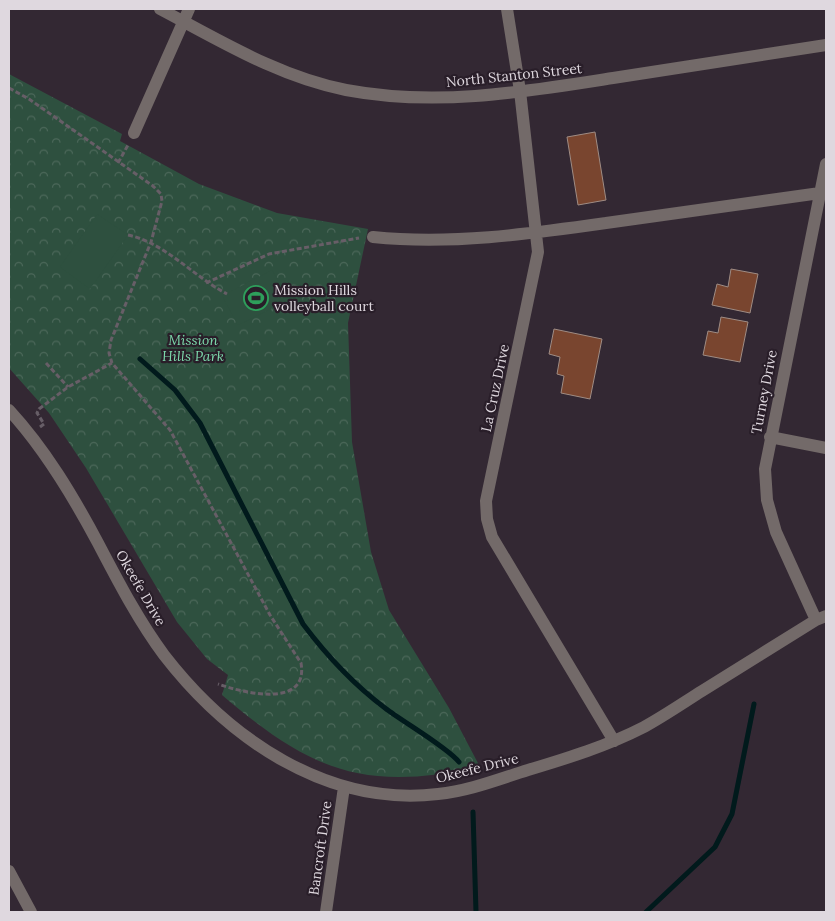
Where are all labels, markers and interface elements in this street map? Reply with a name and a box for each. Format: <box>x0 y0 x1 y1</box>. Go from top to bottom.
street label: North Stanton Street <box>445 59 584 91</box>
place label: Mission Hills volleyball court <box>274 281 374 315</box>
sports icon: Mission Hills volleyball court <box>243 285 269 311</box>
park label: Mission Hills Park <box>162 331 224 365</box>
street label: La Cruz Drive <box>477 342 513 434</box>
street label: Turney Drive <box>747 348 781 436</box>
street label: Okeefe Drive <box>112 547 170 629</box>
street label: Okeefe Drive <box>434 749 521 787</box>
street label: Bancroft Drive <box>304 799 336 896</box>

